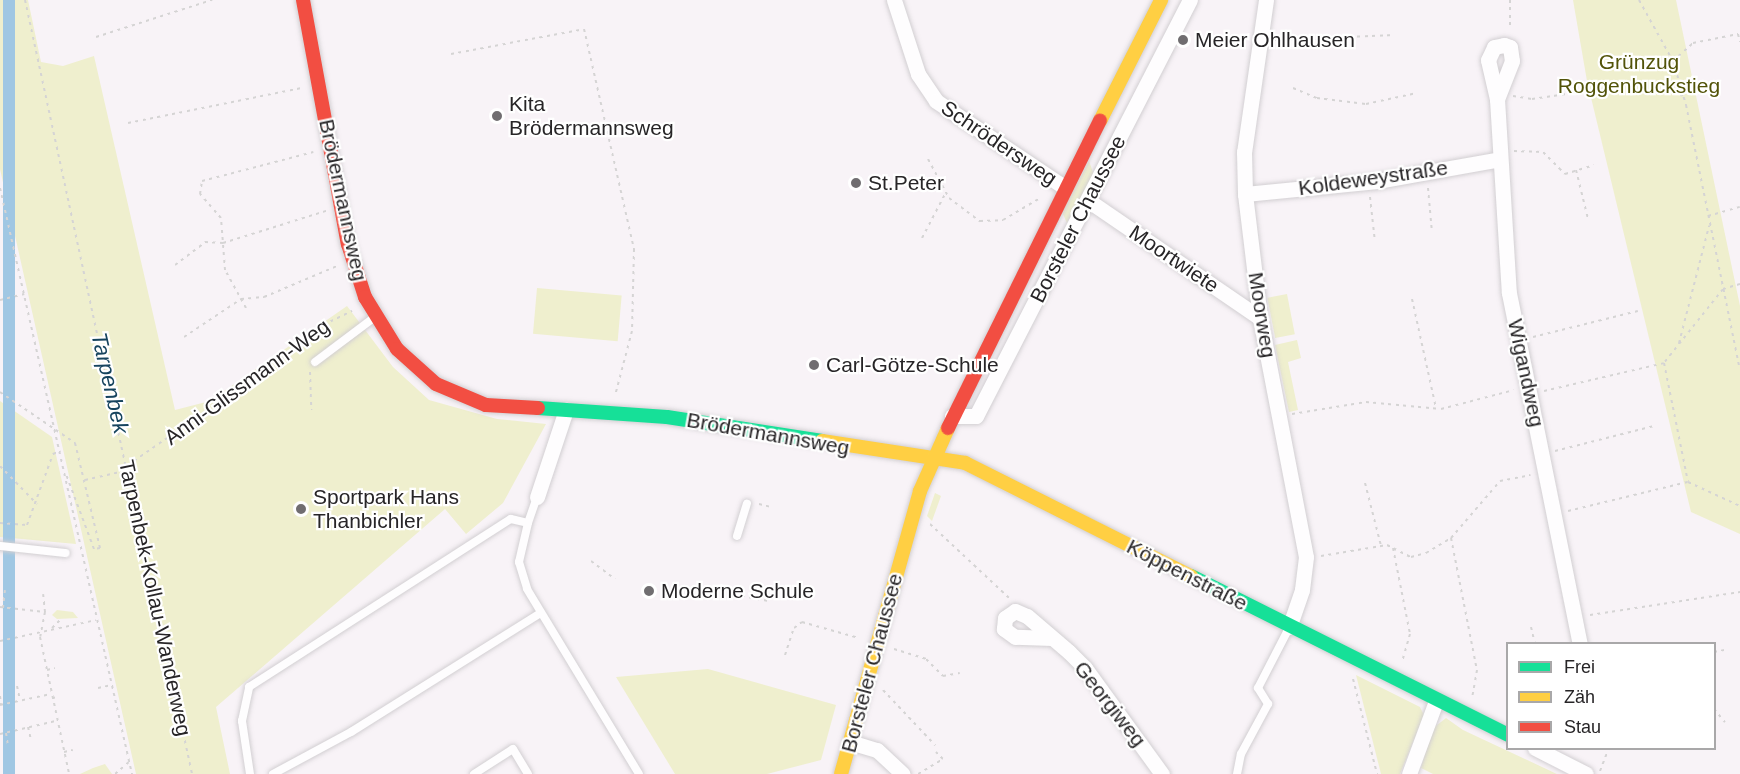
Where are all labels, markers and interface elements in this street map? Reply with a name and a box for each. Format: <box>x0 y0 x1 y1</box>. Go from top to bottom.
place label: Meier Ohlhausen <box>1195 27 1355 53</box>
marker: Meier Ohlhausen <box>1176 33 1190 47</box>
park label: Grünzug Roggenbuckstieg <box>1558 49 1720 99</box>
place label: Kita Brödermannsweg <box>509 91 674 141</box>
street label: Schrödersweg <box>936 95 1062 191</box>
marker: Kita Brödermannsweg <box>490 109 504 123</box>
street label: Brödermannsweg <box>314 117 372 283</box>
street label: Borsteler Chaussee <box>1025 131 1131 307</box>
street label: Koldeweystraße <box>1297 155 1449 201</box>
place label: St.Peter <box>868 170 944 196</box>
marker: St.Peter <box>849 176 863 190</box>
street label: Moortwiete <box>1124 220 1224 298</box>
street label: Moorweg <box>1243 270 1281 360</box>
street label: Anni-Glissmann-Weg <box>159 314 335 450</box>
street label: Wigandweg <box>1502 317 1550 429</box>
water label: Tarpenbek <box>86 330 134 436</box>
place label: Carl-Götze-Schule <box>826 352 999 378</box>
marker: Carl-Götze-Schule <box>807 358 821 372</box>
street label: Brödermannsweg <box>685 407 851 461</box>
street label: Tarpenbek-Kollau-Wanderweg <box>113 458 197 738</box>
place label: Sportpark Hans Thanbichler <box>313 484 459 534</box>
marker: Sportpark Hans Thanbichler <box>294 502 308 516</box>
street label: Köppenstraße <box>1123 534 1251 616</box>
street label: Borsteler Chaussee <box>836 571 908 755</box>
place label: Moderne Schule <box>661 578 814 604</box>
marker: Moderne Schule <box>642 584 656 598</box>
legend <box>1506 642 1716 750</box>
street label: Georgiweg <box>1069 656 1151 752</box>
text: Frei <box>1564 657 1595 677</box>
text: Zäh <box>1564 687 1595 707</box>
text: Stau <box>1564 717 1601 737</box>

